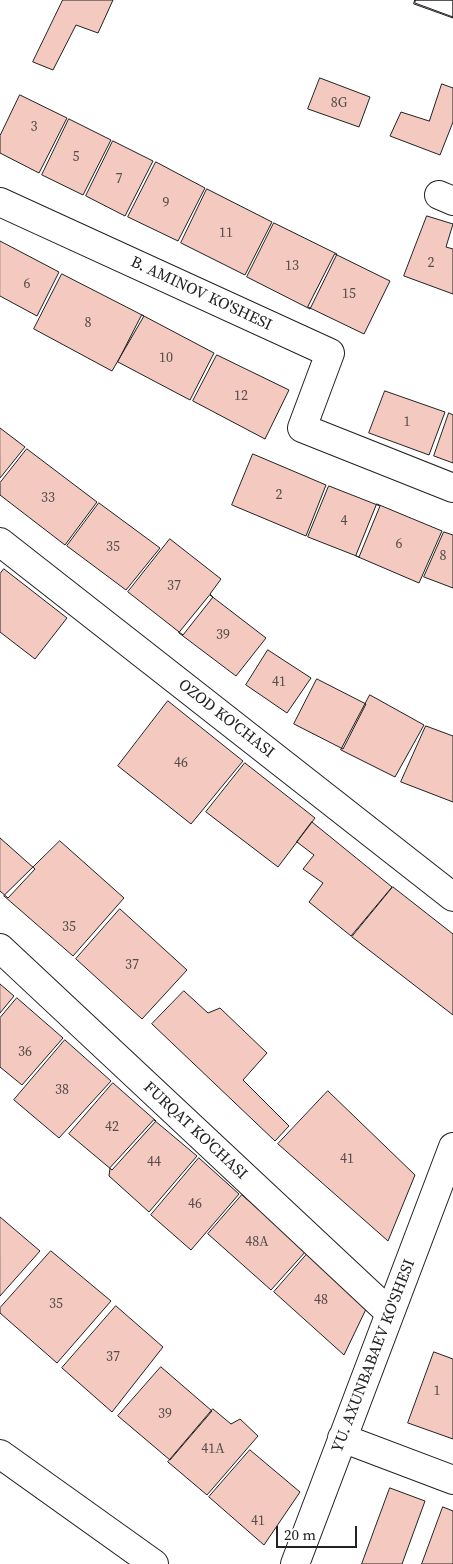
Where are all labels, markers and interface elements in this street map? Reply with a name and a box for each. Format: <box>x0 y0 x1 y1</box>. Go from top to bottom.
house number: 8G <box>331 95 347 111</box>
house number: 3 <box>31 119 37 135</box>
house number: 5 <box>73 149 79 165</box>
house number: 7 <box>116 171 122 187</box>
house number: 9 <box>163 195 169 211</box>
house number: 11 <box>219 225 233 241</box>
street label: B. AMINOV KO'SHESI <box>127 253 275 335</box>
house number: 2 <box>428 255 434 271</box>
house number: 13 <box>285 258 299 274</box>
house number: 6 <box>24 276 30 292</box>
house number: 15 <box>342 286 356 302</box>
house number: 8 <box>85 315 91 331</box>
house number: 10 <box>159 350 173 366</box>
house number: 12 <box>234 388 248 404</box>
house number: 1 <box>404 414 410 430</box>
house number: 2 <box>276 487 282 503</box>
house number: 33 <box>41 490 55 506</box>
house number: 4 <box>341 513 347 529</box>
house number: 6 <box>396 536 402 552</box>
house number: 35 <box>106 539 120 555</box>
house number: 8 <box>440 548 446 564</box>
house number: 37 <box>167 578 181 594</box>
house number: 39 <box>216 627 230 643</box>
house number: 41 <box>272 674 286 690</box>
street label: OZOD KO'CHASI <box>174 675 278 763</box>
house number: 46 <box>174 755 188 771</box>
house number: 35 <box>62 919 76 935</box>
house number: 37 <box>125 957 139 973</box>
house number: 36 <box>18 1044 32 1060</box>
street label: FURQAT KO'CHASI <box>139 1078 251 1184</box>
house number: 38 <box>55 1082 69 1098</box>
house number: 42 <box>105 1119 119 1135</box>
house number: 41 <box>340 1151 354 1167</box>
house number: 44 <box>147 1154 161 1170</box>
house number: 46 <box>188 1196 202 1212</box>
house number: 48A <box>245 1234 269 1250</box>
street label: YU. AXUNBABAEV KO'SHESI <box>328 1257 420 1455</box>
house number: 48 <box>314 1292 328 1308</box>
house number: 35 <box>49 1296 63 1312</box>
house number: 37 <box>106 1349 120 1365</box>
house number: 1 <box>434 1383 440 1399</box>
house number: 39 <box>158 1406 172 1422</box>
house number: 41A <box>201 1441 225 1457</box>
house number: 41 <box>251 1513 265 1529</box>
scale bar <box>278 1516 359 1548</box>
text: 20 m <box>284 1524 316 1545</box>

